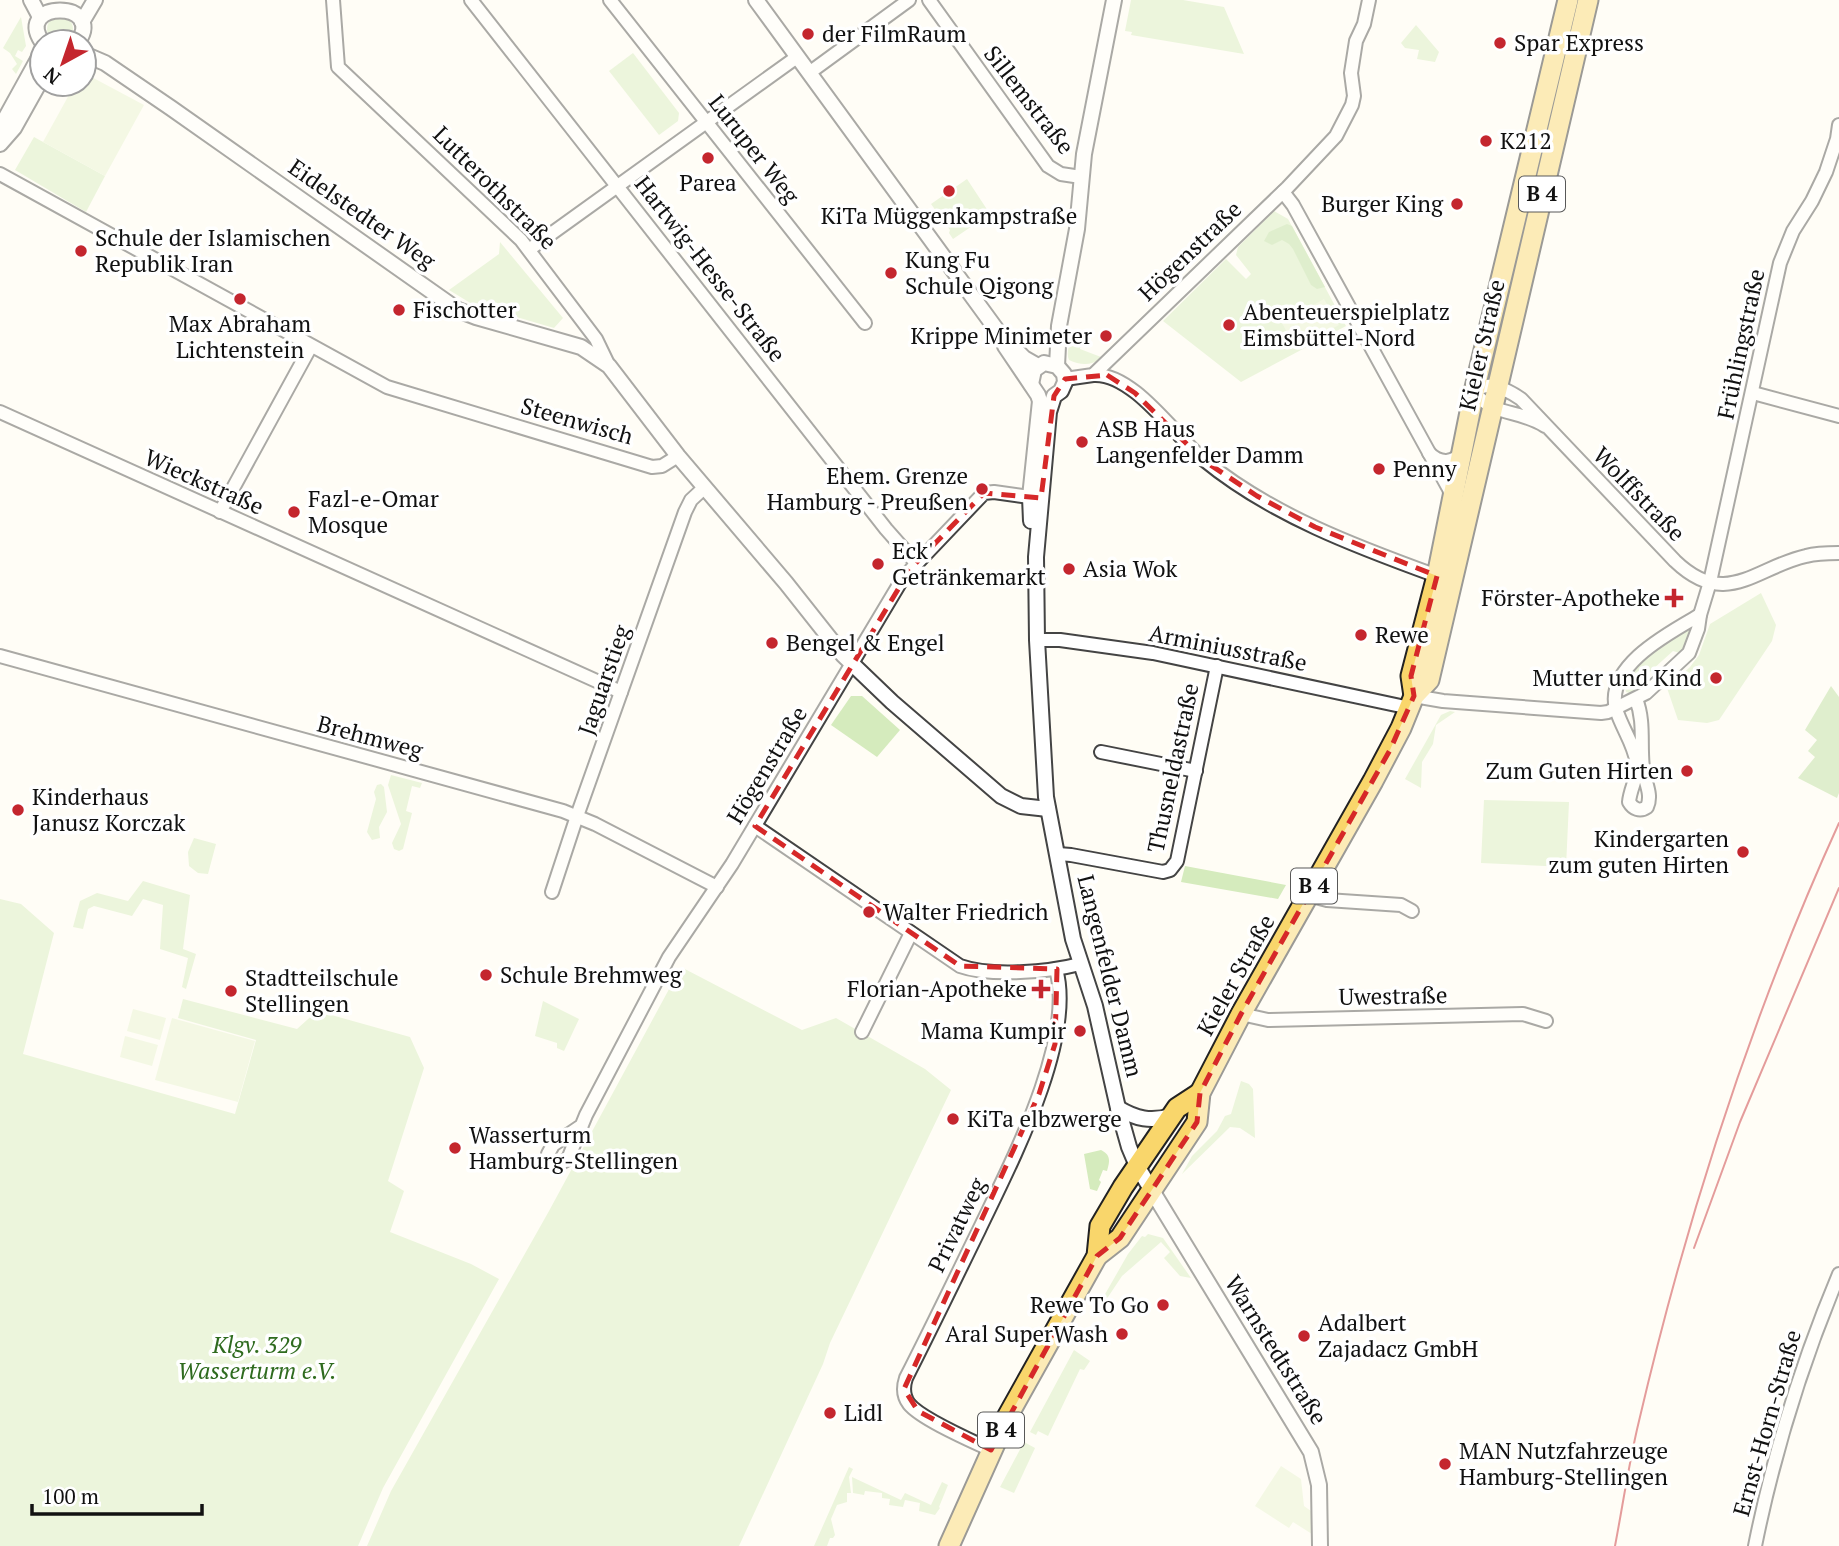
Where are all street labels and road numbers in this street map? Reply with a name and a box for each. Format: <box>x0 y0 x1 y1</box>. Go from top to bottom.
street label: Sillemstraße <box>977 39 1082 160</box>
street label: Luruper Weg <box>702 88 807 210</box>
street label: Lutterothstraße <box>427 119 564 256</box>
street label: Eidelstedter Weg <box>283 151 443 276</box>
street label: Hartwig-Hesse-Straße <box>628 169 793 368</box>
road number: B 4 <box>1519 176 1565 212</box>
street label: Högenstraße <box>1131 194 1248 308</box>
street label: Frühlingstraße <box>1709 266 1772 422</box>
street label: Kieler Straße <box>1451 276 1512 414</box>
street label: Steenwisch <box>517 390 637 451</box>
street label: Wolffstraße <box>1586 440 1692 548</box>
street label: Wieckstraße <box>140 441 269 522</box>
street label: Arminiusstraße <box>1146 617 1310 678</box>
street label: Jaguarstieg <box>570 620 637 739</box>
street label: Thusneldastraße <box>1139 680 1206 856</box>
street label: Högenstraße <box>719 700 814 829</box>
street label: Brehmweg <box>314 708 427 766</box>
road number: B 4 <box>1291 868 1337 903</box>
street label: Langenfelder Damm <box>1070 871 1151 1080</box>
street label: Kieler Straße <box>1190 909 1282 1041</box>
street label: Uwestraße <box>1338 979 1448 1012</box>
street label: Privatweg <box>920 1172 993 1277</box>
street label: Warnstedtstraße <box>1218 1269 1335 1430</box>
street label: Ernst-Horn-Straße <box>1725 1326 1808 1520</box>
road number: B 4 <box>978 1412 1024 1448</box>

